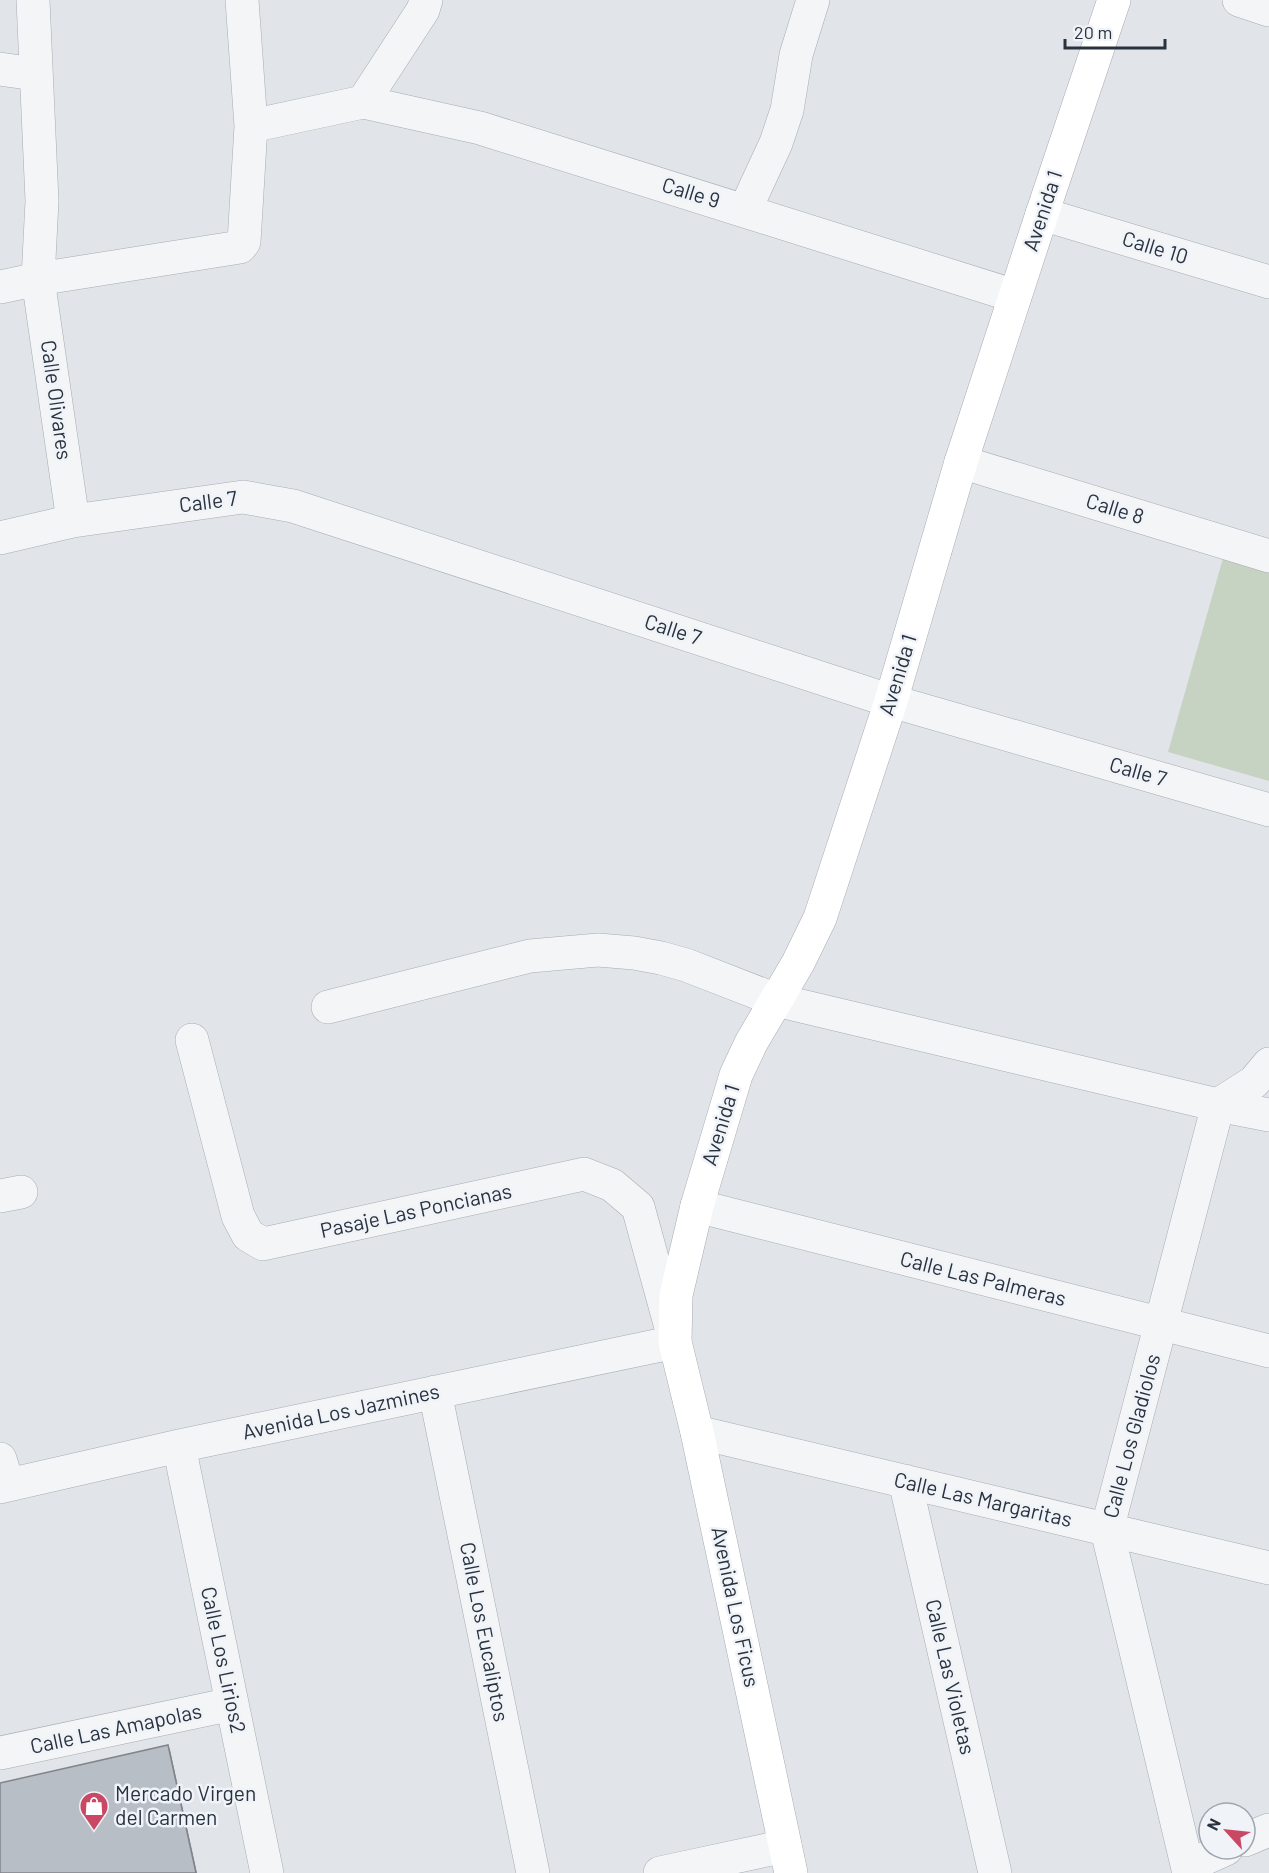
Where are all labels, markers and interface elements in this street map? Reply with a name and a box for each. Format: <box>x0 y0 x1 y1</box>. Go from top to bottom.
scale bar <box>1065 12 1166 50</box>
text: 20 m <box>1074 21 1112 43</box>
street label: Avenida 1 <box>1017 167 1066 254</box>
street label: Calle 9 <box>659 171 723 212</box>
street label: Calle 10 <box>1119 225 1191 268</box>
street label: Calle Olivares <box>37 338 78 461</box>
street label: Calle 7 <box>177 485 238 516</box>
street label: Calle 8 <box>1083 487 1147 528</box>
street label: Calle 7 <box>642 608 705 649</box>
street label: Avenida 1 <box>872 631 921 718</box>
street label: Calle 7 <box>1107 751 1170 791</box>
street label: Avenida 1 <box>695 1081 744 1168</box>
street label: Pasaje Las Poncianas <box>318 1177 514 1242</box>
street label: Calle Las Palmeras <box>898 1245 1069 1310</box>
street label: Calle Los Gladiolos <box>1097 1351 1165 1521</box>
street label: Avenida Los Jazmines <box>240 1377 442 1444</box>
street label: Calle Las Margaritas <box>892 1466 1075 1531</box>
street label: Avenida Los Ficus <box>707 1524 766 1689</box>
street label: Calle Los Eucaliptos <box>456 1540 515 1724</box>
street label: Calle Los Lirios2 <box>197 1584 252 1735</box>
street label: Calle Las Violetas <box>921 1596 982 1757</box>
street label: Calle Las Amapolas <box>28 1697 204 1758</box>
place label: Mercado Virgen del Carmen <box>115 1780 256 1829</box>
shop icon: Mercado Virgen del Carmen <box>78 1790 110 1832</box>
north arrow <box>1197 1801 1257 1861</box>
text: N <box>1202 1815 1224 1833</box>

